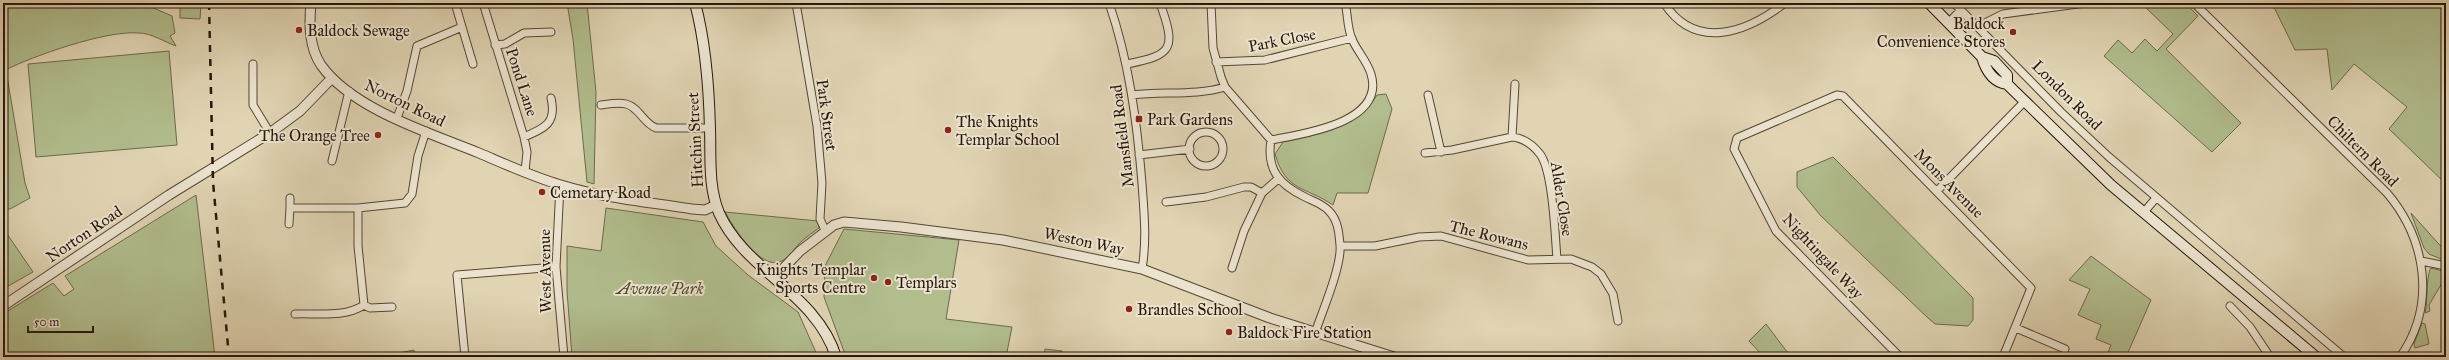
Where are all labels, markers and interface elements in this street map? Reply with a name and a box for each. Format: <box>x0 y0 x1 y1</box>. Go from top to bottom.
place label: Baldock Convenience Stores <box>1877 14 2006 51</box>
place label: Baldock Sewage <box>307 21 410 41</box>
street label: Park Close <box>1247 24 1318 56</box>
marker: Baldock Sewage <box>294 25 304 35</box>
marker: Baldock Convenience Stores <box>2008 27 2018 37</box>
street label: Pond Lane <box>502 45 542 119</box>
street label: London Road <box>2028 56 2106 134</box>
street label: Norton Road <box>362 75 448 131</box>
street label: Park Street <box>813 78 841 152</box>
street label: Mansfield Road <box>1106 83 1138 189</box>
street label: Hitchin Street <box>683 91 707 188</box>
place label: Park Gardens <box>1147 110 1233 129</box>
street label: Chiltern Road <box>2323 111 2403 191</box>
place label: The Knights Templar School <box>956 112 1060 149</box>
marker: Park Gardens <box>1134 114 1144 124</box>
marker: The Knights Templar School <box>943 125 953 135</box>
place label: The Orange Tree <box>259 126 370 146</box>
marker: The Orange Tree <box>373 130 383 140</box>
street label: Mons Avenue <box>1910 144 1988 222</box>
street label: Alder Close <box>1547 159 1577 238</box>
place label: Cemetary Road <box>550 183 651 202</box>
marker: Cemetary Road <box>537 187 547 197</box>
street label: Norton Road <box>42 202 126 266</box>
street label: Nightingale Way <box>1778 209 1868 304</box>
street label: The Rowans <box>1447 216 1531 254</box>
street label: Weston Way <box>1042 223 1126 259</box>
street label: West Avenue <box>535 228 555 313</box>
place label: Knights Templar Sports Centre <box>756 260 866 297</box>
marker: Knights Templar Sports Centre <box>869 273 879 283</box>
place label: Templars <box>896 273 957 292</box>
marker: Templars <box>883 277 893 287</box>
park label: Avenue Park <box>614 279 704 298</box>
place label: Brandles School <box>1137 300 1243 319</box>
marker: Brandles School <box>1124 304 1134 314</box>
scale bar <box>28 308 93 334</box>
text: 50 m <box>34 315 59 329</box>
place label: Baldock Fire Station <box>1237 323 1372 342</box>
marker: Baldock Fire Station <box>1224 327 1234 337</box>

